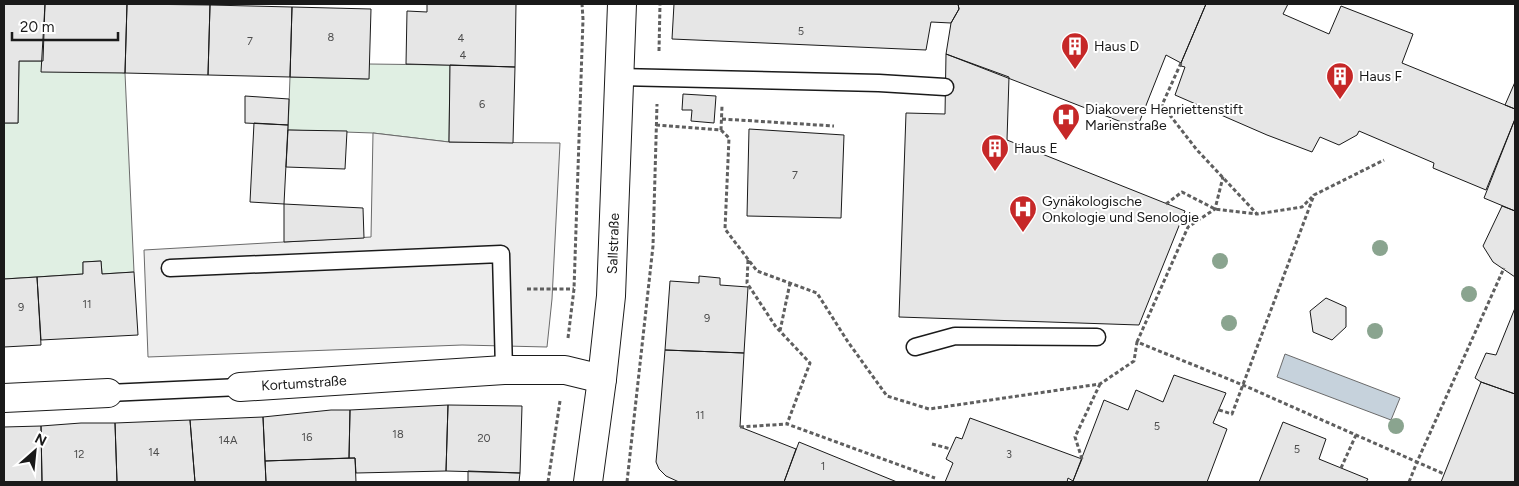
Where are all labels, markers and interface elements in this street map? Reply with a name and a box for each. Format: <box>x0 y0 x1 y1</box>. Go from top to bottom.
scale bar <box>12 10 119 42</box>
text: 20 m <box>20 18 54 36</box>
house number: 5 <box>798 25 804 38</box>
house number: 8 <box>328 31 335 44</box>
building icon: Haus D <box>1060 31 1090 70</box>
house number: 4 <box>458 32 465 45</box>
house number: 7 <box>247 35 253 48</box>
place label: Haus D <box>1094 38 1139 55</box>
house number: 4 <box>460 49 467 62</box>
building icon: Haus F <box>1325 61 1355 100</box>
place label: Haus F <box>1359 68 1402 85</box>
house number: 6 <box>479 98 485 111</box>
place label: Diakovere Henriettenstift Marienstraße <box>1085 101 1243 134</box>
hospital icon: Diakovere Henriettenstift Marienstraße <box>1051 102 1081 141</box>
building icon: Haus E <box>980 133 1010 172</box>
place label: Haus E <box>1014 140 1058 157</box>
house number: 7 <box>792 169 798 182</box>
place label: Gynäkologische Onkologie und Senologie <box>1042 193 1199 226</box>
hospital icon: Gynäkologische Onkologie und Senologie <box>1008 194 1038 233</box>
street label: Sallstraße <box>604 212 623 274</box>
house number: 11 <box>82 298 92 311</box>
house number: 9 <box>18 301 24 314</box>
house number: 9 <box>704 312 710 325</box>
street label: Kortumstraße <box>261 372 347 395</box>
house number: 11 <box>695 409 705 422</box>
house number: 5 <box>1154 420 1160 433</box>
north arrow <box>10 426 60 476</box>
house number: 18 <box>392 428 404 441</box>
text: N <box>32 430 49 450</box>
house number: 16 <box>302 431 312 444</box>
house number: 20 <box>477 432 491 445</box>
house number: 14A <box>219 434 238 447</box>
house number: 5 <box>1294 443 1300 456</box>
house number: 14 <box>148 446 160 459</box>
house number: 12 <box>74 448 84 461</box>
house number: 3 <box>1006 448 1012 461</box>
house number: 1 <box>821 460 825 473</box>

